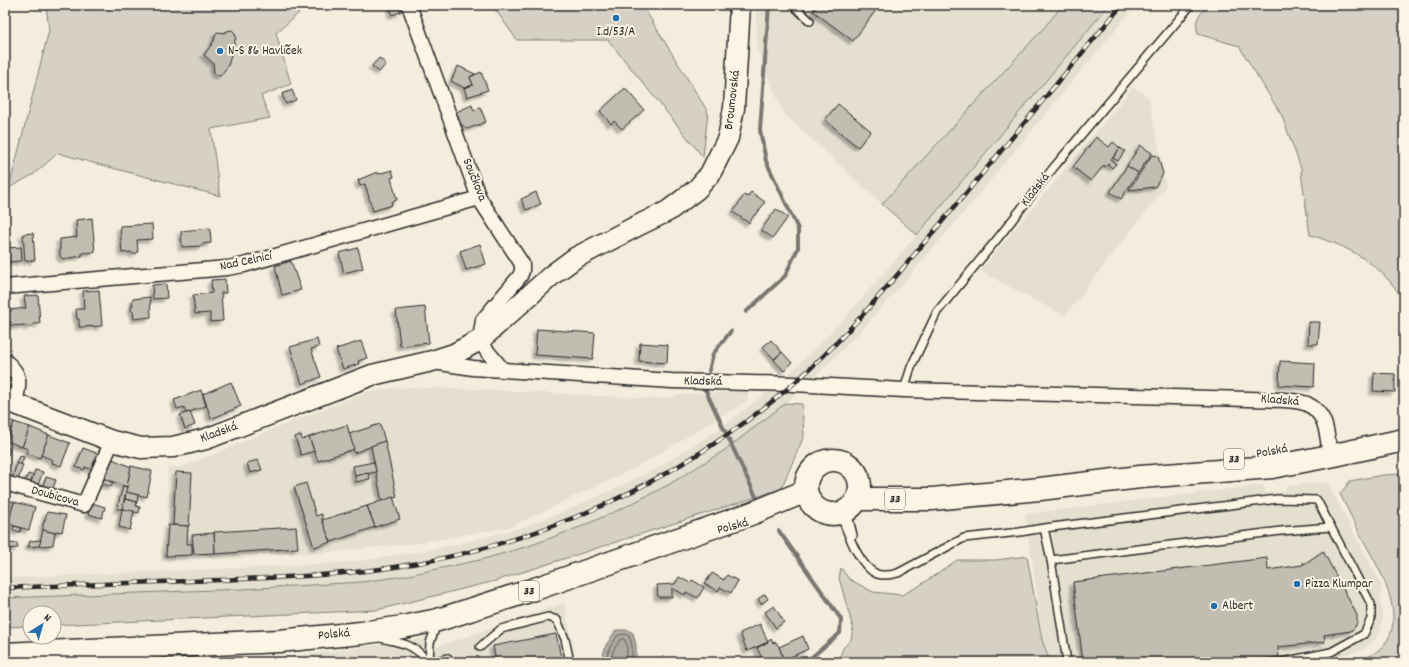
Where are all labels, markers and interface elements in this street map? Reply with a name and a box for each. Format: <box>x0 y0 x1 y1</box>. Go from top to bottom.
marker: I.d/53/A <box>611 13 621 23</box>
place label: I.d/53/A <box>597 23 635 42</box>
place label: N-S 86 Havlíček <box>228 42 302 61</box>
marker: N-S 86 Havlíček <box>215 46 225 56</box>
street label: Broumovská <box>720 69 746 131</box>
street label: Součkova <box>457 156 492 205</box>
street label: Kladská <box>1017 169 1056 211</box>
street label: Nad Celnicí <box>218 247 275 277</box>
street label: Kladská <box>684 372 723 392</box>
street label: Kladská <box>1260 390 1301 412</box>
street label: Kladská <box>198 417 241 449</box>
street label: Polská <box>1255 440 1290 464</box>
road number: 33 <box>1224 449 1244 469</box>
street label: Doubicova <box>29 482 82 513</box>
road number: 33 <box>885 489 905 509</box>
street label: Polská <box>715 514 751 540</box>
place label: Pizza Klumpar <box>1305 575 1373 594</box>
marker: Pizza Klumpar <box>1292 579 1302 589</box>
road number: 33 <box>519 581 539 601</box>
place label: Albert <box>1222 597 1253 616</box>
marker: Albert <box>1209 601 1219 611</box>
north arrow <box>22 605 62 645</box>
text: N <box>40 611 54 627</box>
street label: Polská <box>317 624 351 646</box>

